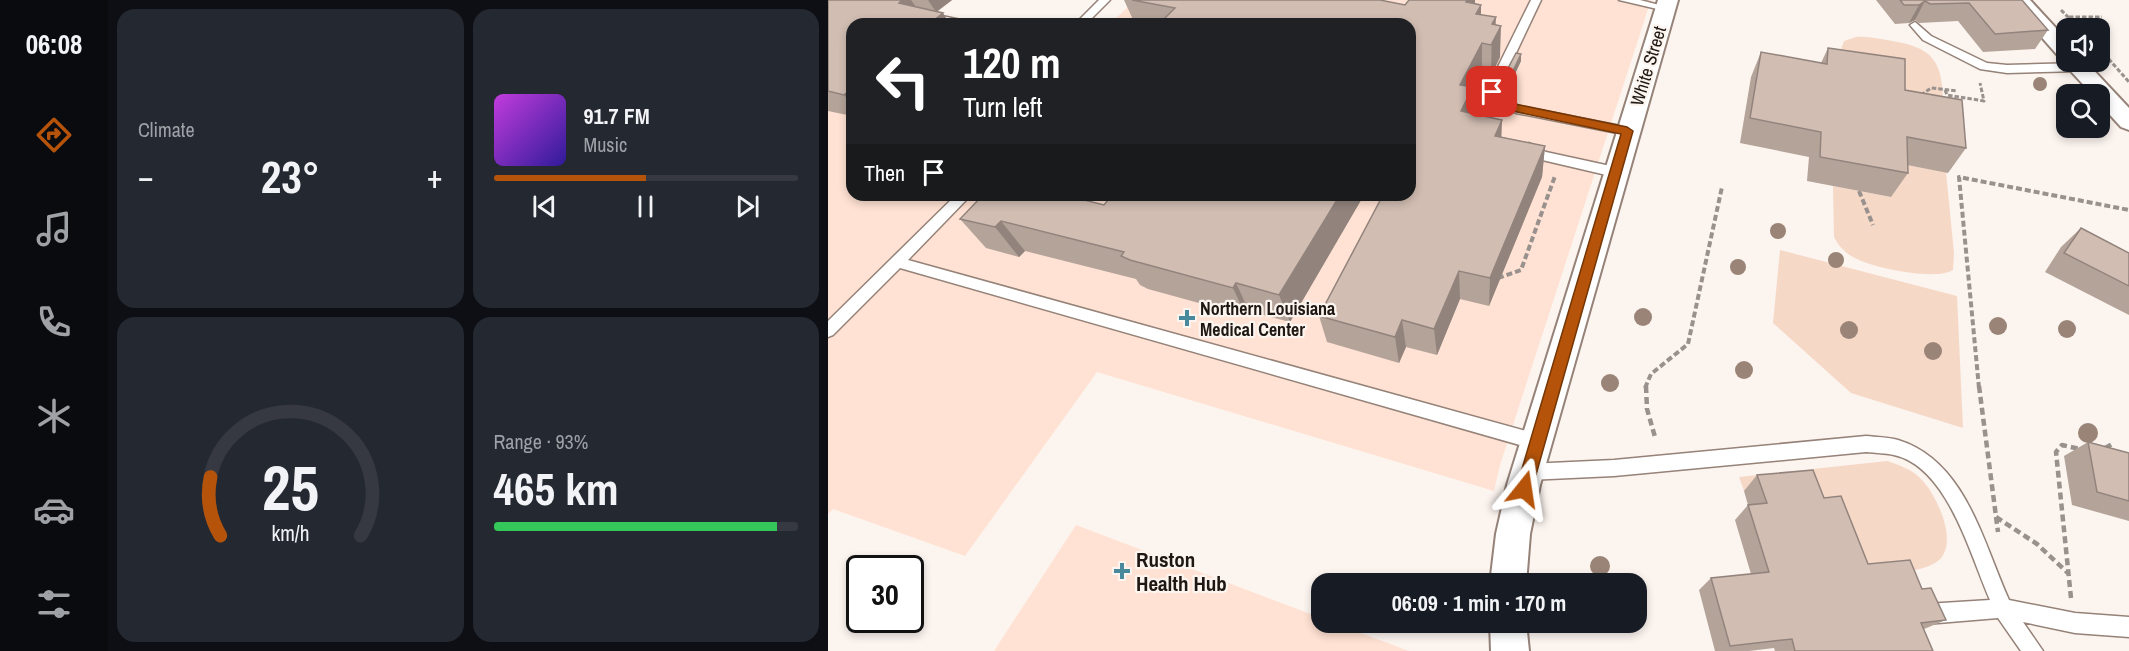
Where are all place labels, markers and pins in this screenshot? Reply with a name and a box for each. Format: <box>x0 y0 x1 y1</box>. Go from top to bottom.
pin <box>1466 66 1517 117</box>
place label: Northern Louisiana Medical Center <box>1200 296 1336 342</box>
marker: Northern Louisiana Medical Center <box>1178 309 1196 327</box>
place label: Ruston Health Hub <box>1136 545 1227 598</box>
marker: Ruston Health Hub <box>1113 562 1131 580</box>

